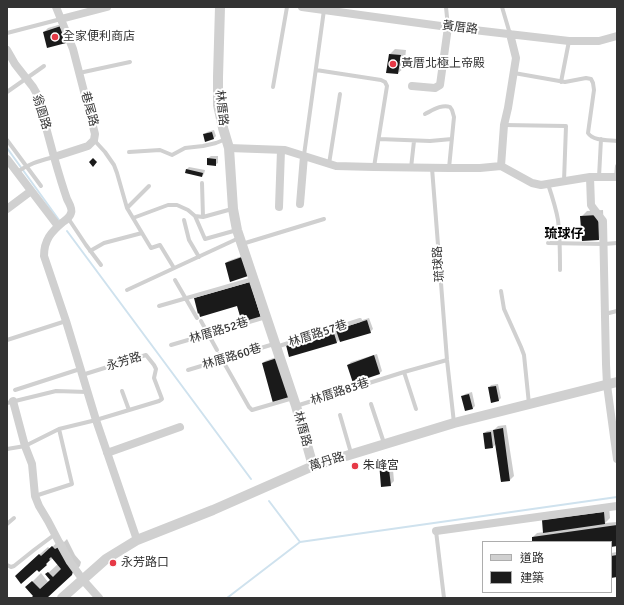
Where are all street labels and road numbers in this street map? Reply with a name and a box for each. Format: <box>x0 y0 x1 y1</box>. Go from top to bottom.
street label: 黃厝路 <box>441 19 479 37</box>
street label: 林厝路 <box>212 89 230 127</box>
street label: 巷尾路 <box>77 90 101 128</box>
street label: 翁園路 <box>29 93 53 131</box>
street label: 琉球路 <box>431 246 447 282</box>
street label: 林厝路52巷 <box>188 315 250 347</box>
street label: 林厝路57巷 <box>287 318 349 350</box>
street label: 林厝路60巷 <box>201 341 263 373</box>
street label: 永芳路 <box>105 350 143 374</box>
street label: 林厝路83巷 <box>309 376 371 408</box>
street label: 林厝路 <box>290 410 314 448</box>
street label: 萬丹路 <box>308 450 346 474</box>

